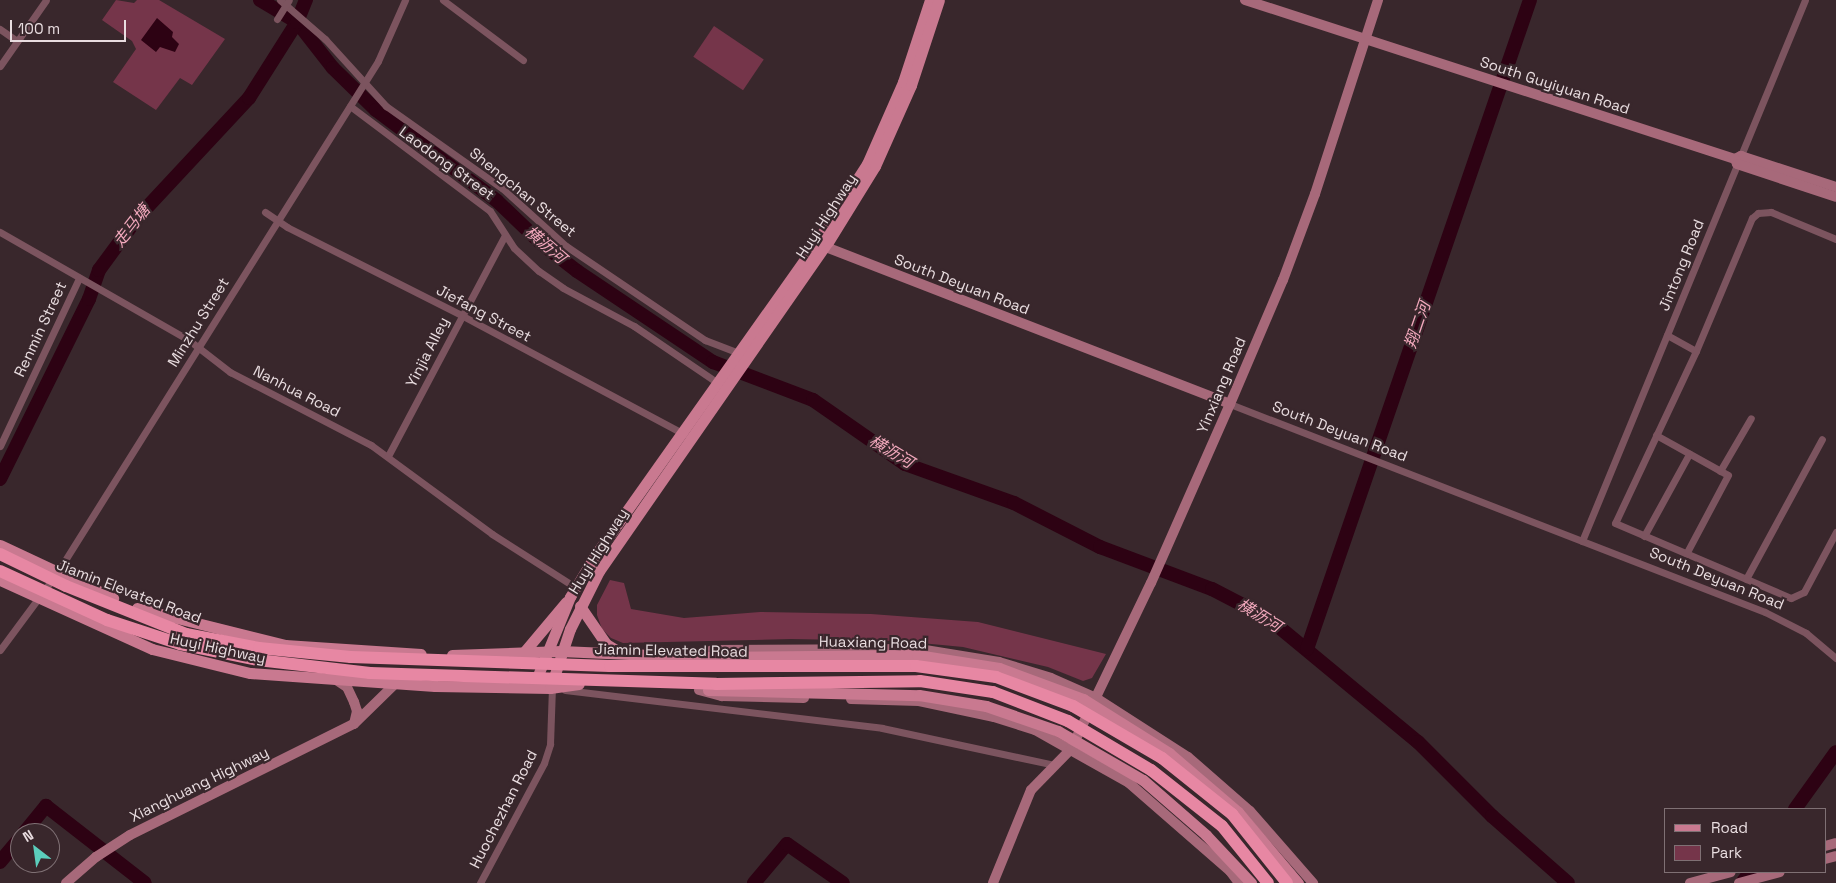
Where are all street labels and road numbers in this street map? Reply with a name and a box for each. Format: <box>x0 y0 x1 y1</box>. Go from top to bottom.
street label: South Guyiyuan Road <box>1478 52 1632 118</box>
street label: Laodong Street <box>396 122 498 204</box>
street label: Shengchan Street <box>466 144 580 240</box>
street label: Huyi Highway <box>792 170 860 262</box>
street label: Jintong Road <box>1654 217 1708 313</box>
street label: South Deyuan Road <box>892 250 1032 318</box>
street label: Minzhu Street <box>163 274 233 370</box>
street label: Renmin Street <box>10 279 70 379</box>
street label: Jiefang Street <box>434 280 534 346</box>
street label: Yinjia Alley <box>402 314 452 390</box>
street label: Yinxiang Road <box>1193 334 1249 436</box>
street label: Nanhua Road <box>250 361 344 421</box>
street label: South Deyuan Road <box>1270 397 1410 465</box>
street label: Huyi Highway <box>565 505 631 597</box>
street label: South Deyuan Road <box>1647 543 1787 613</box>
street label: Jiamin Elevated Road <box>54 555 204 627</box>
street label: Huyi Highway <box>168 629 268 667</box>
street label: Huaxiang Road <box>819 632 927 652</box>
street label: Jiamin Elevated Road <box>594 640 748 660</box>
street label: Xianghuang Highway <box>127 743 271 825</box>
street label: Huochezhan Road <box>465 747 541 871</box>

